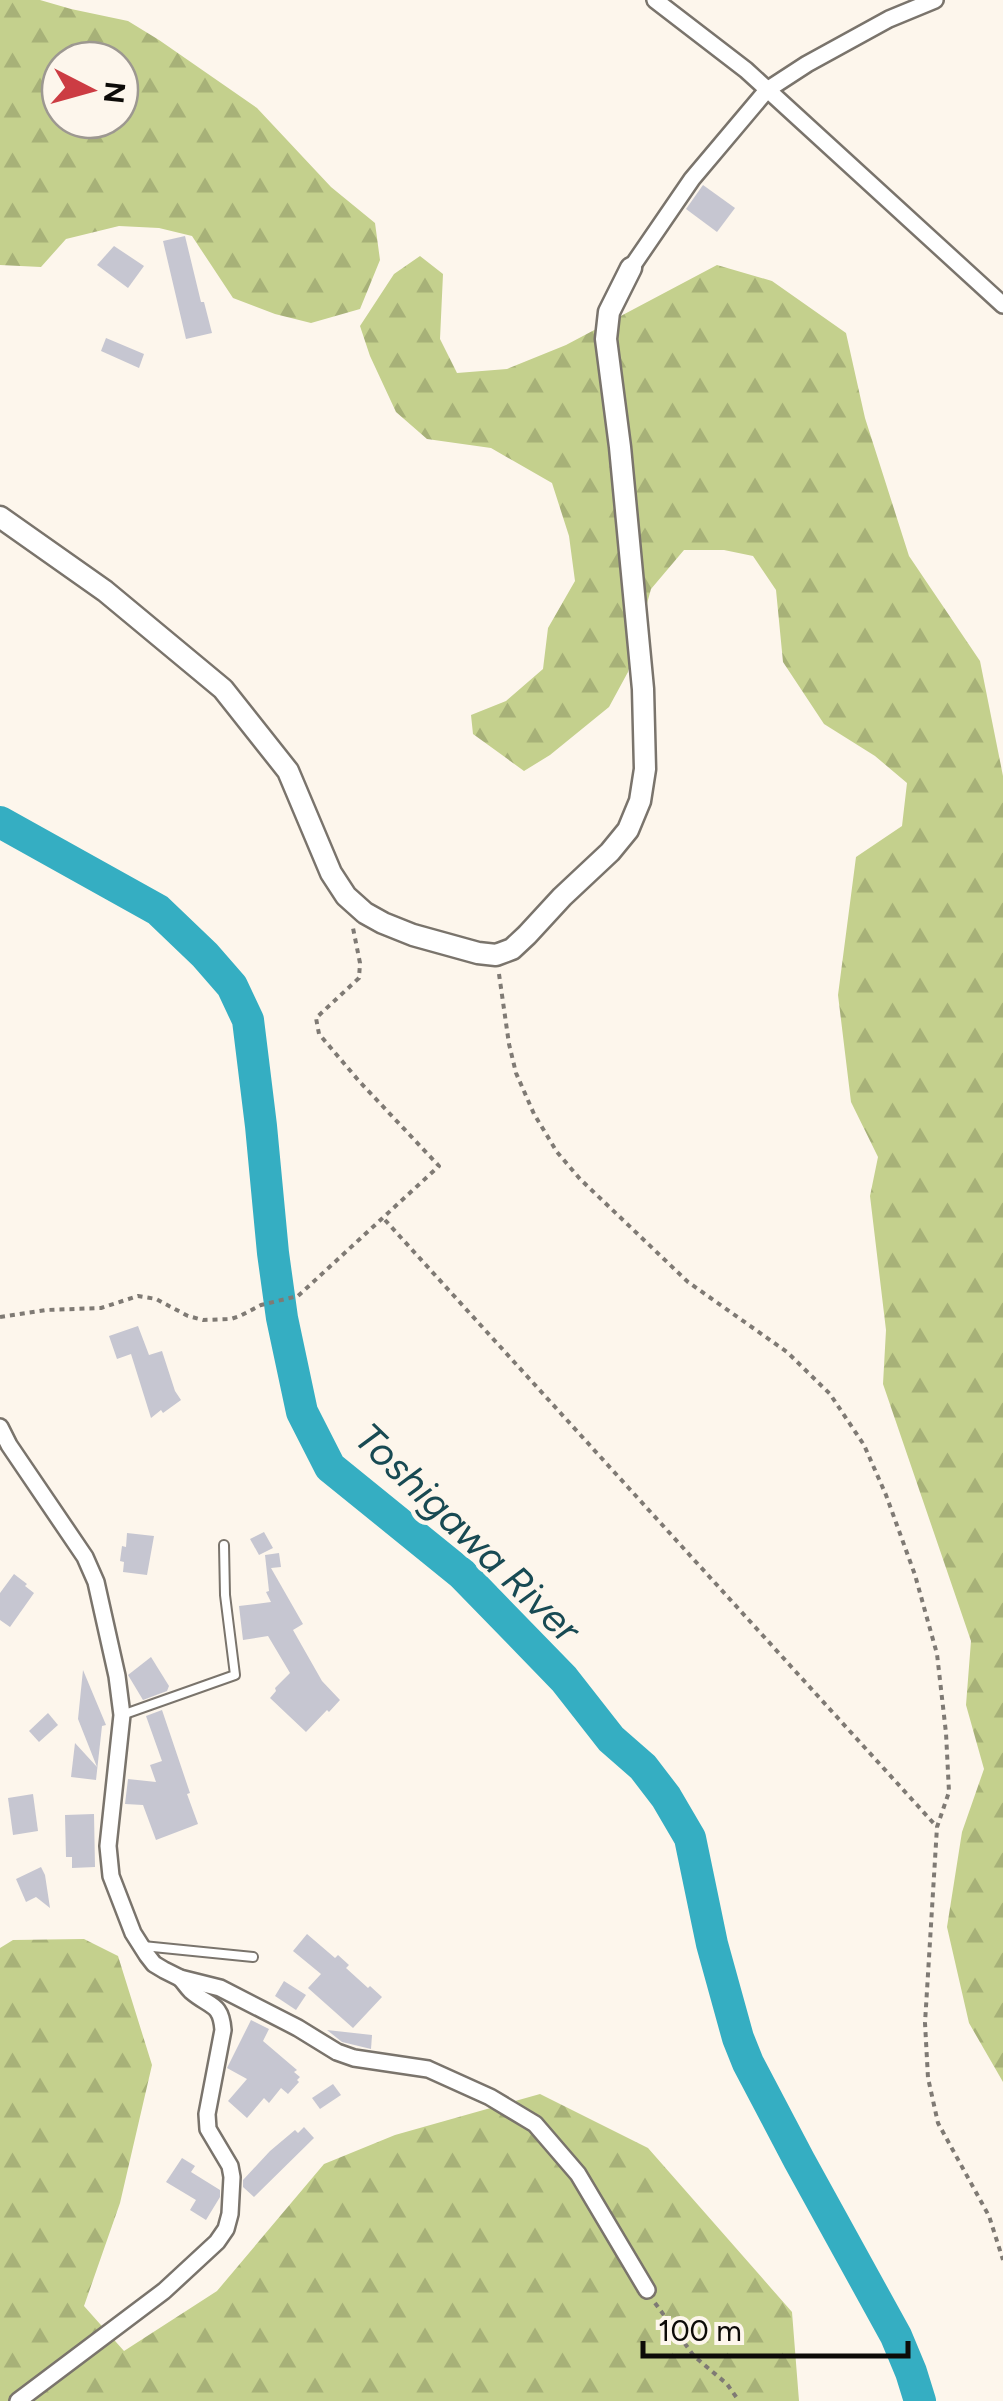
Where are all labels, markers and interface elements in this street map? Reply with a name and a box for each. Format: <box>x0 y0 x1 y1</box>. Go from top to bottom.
north arrow <box>40 40 140 140</box>
text: N <box>97 80 133 105</box>
water label: Toshigawa River <box>345 1413 592 1654</box>
scale bar <box>643 2296 908 2358</box>
text: 100 m <box>658 2312 742 2349</box>

